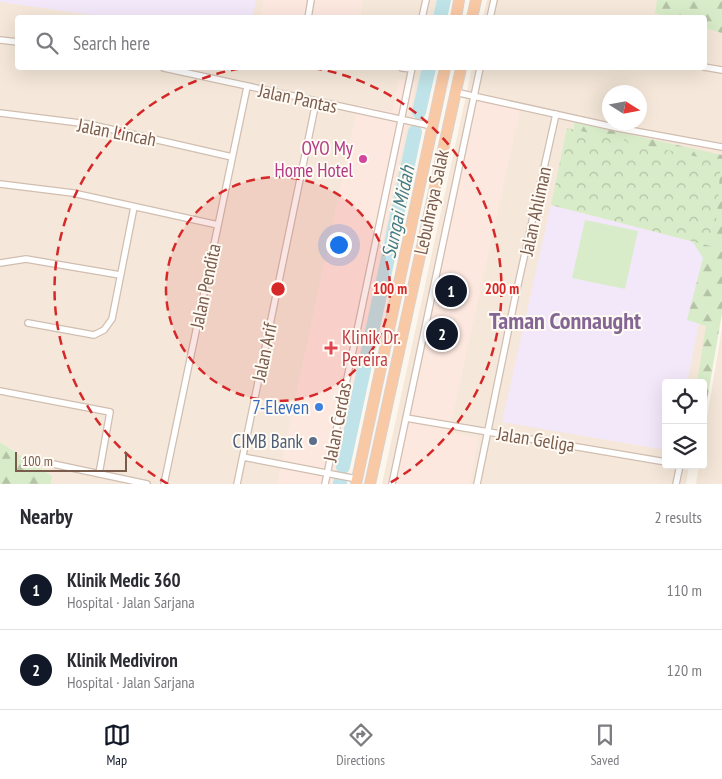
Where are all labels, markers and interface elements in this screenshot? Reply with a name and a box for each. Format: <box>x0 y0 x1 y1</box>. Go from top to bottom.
search box <box>15 15 707 70</box>
icon: search <box>33 29 61 57</box>
text: Search here <box>73 31 150 55</box>
street label: Jalan Pantas <box>255 78 340 118</box>
north arrow <box>602 85 647 130</box>
street label: Jalan Lincah <box>75 112 158 151</box>
place label: OYO My Home Hotel <box>275 136 354 182</box>
street label: Lebuhraya Salak <box>408 147 454 257</box>
marker: OYO My Home Hotel <box>357 153 369 165</box>
water label: Sungai Midah <box>376 162 421 261</box>
street label: Jalan Ahliman <box>514 164 556 259</box>
your location <box>326 232 352 258</box>
street label: Jalan Pendita <box>184 241 226 332</box>
pin: 1 <box>435 272 467 310</box>
text: 100 m <box>373 279 407 298</box>
text: 200 m <box>485 279 519 298</box>
centre of rings <box>269 280 287 298</box>
district label: Taman Connaught <box>489 305 641 336</box>
pin: 2 <box>426 315 458 353</box>
street label: Jalan Arif <box>246 319 282 384</box>
place label: Klinik Dr. Pereira <box>342 325 401 371</box>
marker: Klinik Dr. Pereira <box>324 341 338 355</box>
map controls <box>662 379 707 469</box>
button: locate <box>662 379 707 424</box>
street label: Jalan Cerdas <box>317 380 356 465</box>
place label: 7-Eleven <box>252 395 309 419</box>
marker: 7-Eleven <box>313 401 325 413</box>
street label: Jalan Geliga <box>495 421 576 457</box>
button: layers <box>662 424 707 469</box>
place label: CIMB Bank <box>233 429 304 453</box>
marker: CIMB Bank <box>307 435 319 447</box>
scale bar <box>15 449 128 472</box>
text: 100 m <box>22 452 53 470</box>
text: Nearby <box>20 503 73 530</box>
text: 2 results <box>655 507 702 527</box>
text: Klinik Medic 360 <box>67 568 181 592</box>
text: 1 <box>32 580 40 600</box>
text: 110 m <box>667 580 702 600</box>
text: Hospital · Jalan Sarjana <box>67 592 195 612</box>
text: Klinik Mediviron <box>67 648 178 672</box>
text: 2 <box>32 660 40 680</box>
text: 120 m <box>667 660 702 680</box>
text: Hospital · Jalan Sarjana <box>67 672 195 692</box>
tab: Map <box>103 721 131 769</box>
tab: Directions <box>336 721 385 769</box>
tab: Saved <box>590 721 619 769</box>

